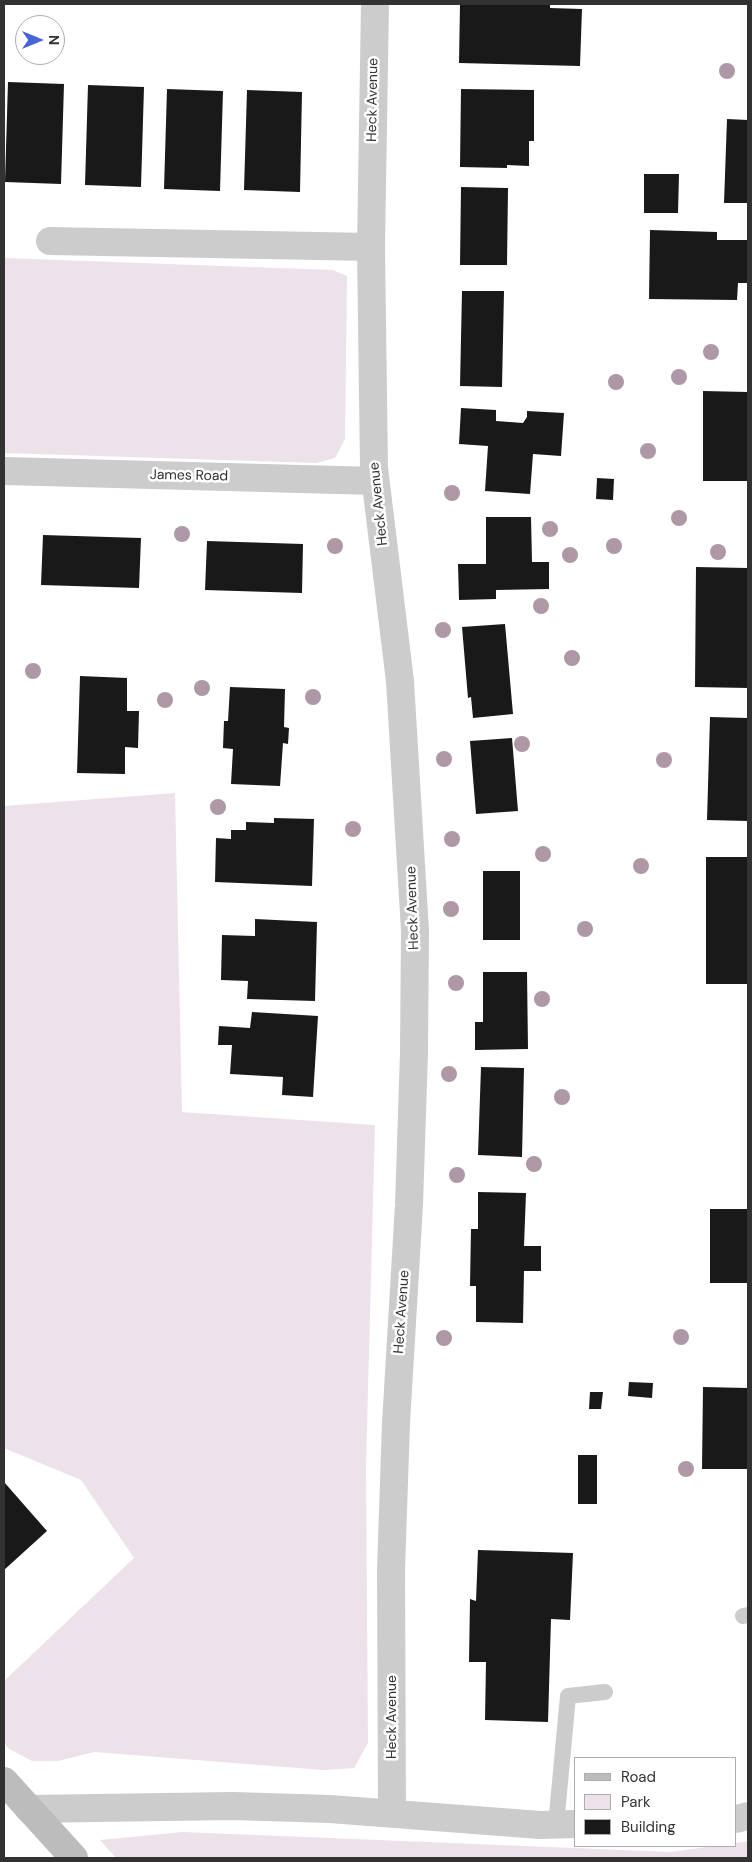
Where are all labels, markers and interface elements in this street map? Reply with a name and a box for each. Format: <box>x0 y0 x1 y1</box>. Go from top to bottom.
north arrow <box>15 15 65 65</box>
text: N <box>45 35 63 45</box>
street label: Heck Avenue <box>364 58 382 142</box>
street label: Heck Avenue <box>366 461 392 547</box>
street label: James Road <box>150 467 228 485</box>
street label: Heck Avenue <box>403 866 423 950</box>
street label: Heck Avenue <box>391 1270 413 1354</box>
street label: Heck Avenue <box>384 1675 400 1759</box>
legend <box>574 1757 737 1847</box>
text: Road <box>621 1767 656 1787</box>
text: Park <box>621 1792 651 1812</box>
text: Building <box>621 1817 676 1837</box>

